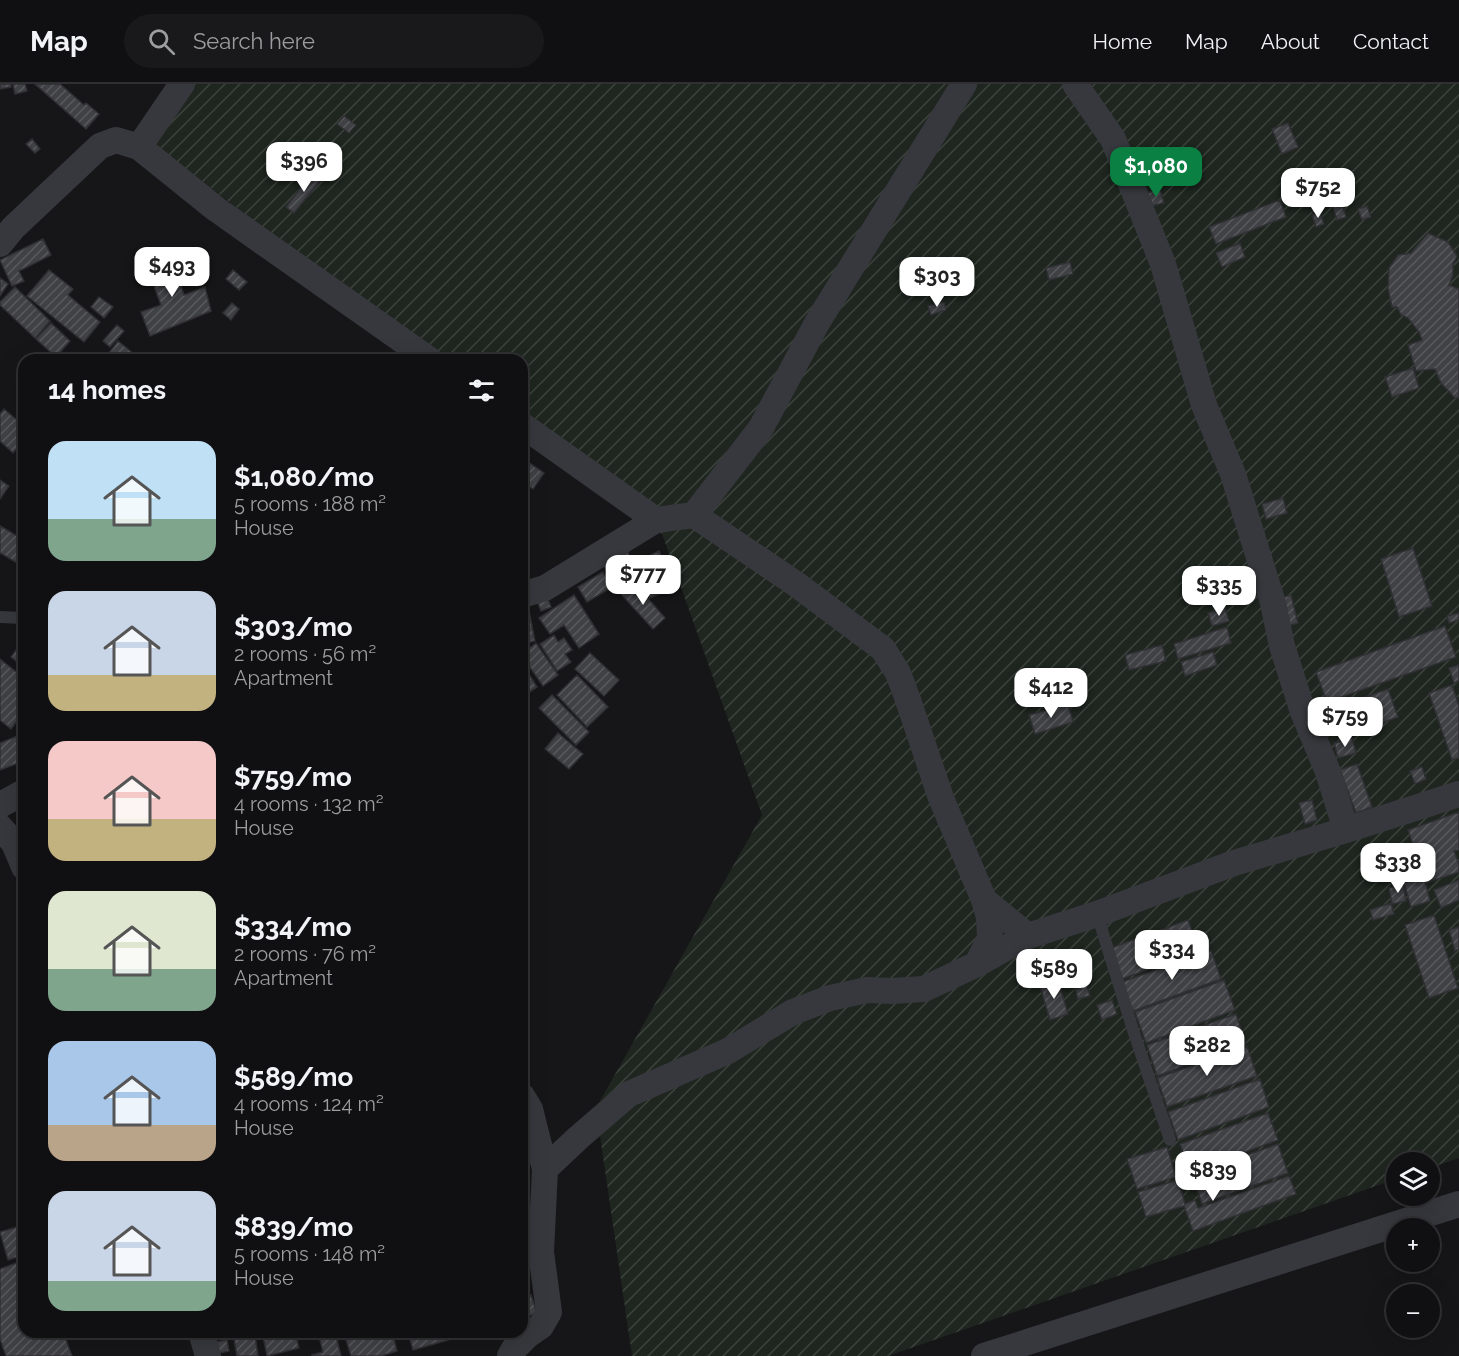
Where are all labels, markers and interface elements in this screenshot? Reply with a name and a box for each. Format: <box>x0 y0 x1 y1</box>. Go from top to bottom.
search box <box>124 14 544 68</box>
text: Map <box>30 25 88 58</box>
icon: search <box>145 25 178 58</box>
text: Search here <box>193 28 315 54</box>
text: Home <box>1093 29 1152 54</box>
text: Map <box>1185 29 1228 54</box>
text: About <box>1261 29 1320 54</box>
text: Contact <box>1353 29 1429 54</box>
pin: $396 <box>268 142 340 193</box>
pin: $1,080 <box>1107 147 1205 198</box>
text: $396 <box>280 149 328 173</box>
text: $1,080 <box>1124 154 1188 178</box>
pin: $752 <box>1282 168 1354 219</box>
text: $752 <box>1295 175 1341 199</box>
pin: $493 <box>136 247 208 298</box>
text: $493 <box>148 254 196 278</box>
pin: $303 <box>901 257 973 308</box>
text: $303 <box>913 264 961 288</box>
icon: filters <box>465 374 498 407</box>
text: 14 homes <box>48 375 166 405</box>
text: $1,080/mo <box>234 462 374 492</box>
icon: home <box>96 465 168 537</box>
text: 5 rooms · 188 m² <box>234 492 386 516</box>
text: House <box>234 516 294 540</box>
pin: $777 <box>607 555 679 606</box>
text: $777 <box>620 562 666 586</box>
pin: $335 <box>1183 566 1255 617</box>
text: $335 <box>1196 573 1242 597</box>
text: $303/mo <box>234 612 353 642</box>
icon: home <box>96 615 168 687</box>
text: 2 rooms · 56 m² <box>234 642 376 666</box>
text: Apartment <box>234 666 333 690</box>
pin: $412 <box>1015 668 1087 719</box>
text: $412 <box>1028 675 1074 699</box>
pin: $759 <box>1309 697 1381 748</box>
text: $759 <box>1322 704 1368 728</box>
text: $759/mo <box>234 762 352 792</box>
icon: home <box>96 765 168 837</box>
text: 4 rooms · 132 m² <box>234 792 383 816</box>
text: House <box>234 816 294 840</box>
pin: $338 <box>1362 843 1434 894</box>
text: $338 <box>1375 850 1421 874</box>
text: $334/mo <box>234 912 351 942</box>
icon: home <box>96 915 168 987</box>
pin: $334 <box>1136 930 1208 981</box>
text: $334 <box>1149 937 1195 961</box>
text: 2 rooms · 76 m² <box>234 942 376 966</box>
pin: $589 <box>1018 949 1090 1000</box>
text: $589 <box>1030 956 1078 980</box>
text: Apartment <box>234 966 333 990</box>
pin: $282 <box>1171 1026 1243 1077</box>
text: $282 <box>1183 1033 1231 1057</box>
text: $589/mo <box>234 1062 353 1092</box>
icon: home <box>96 1065 168 1137</box>
text: 4 rooms · 124 m² <box>234 1092 384 1116</box>
text: House <box>234 1116 294 1140</box>
pin: $839 <box>1177 1151 1249 1202</box>
map controls <box>1386 1152 1440 1338</box>
button: layers <box>1386 1152 1440 1206</box>
text: $839 <box>1189 1158 1237 1182</box>
text: $839/mo <box>234 1212 353 1242</box>
icon: home <box>96 1215 168 1287</box>
button: + <box>1386 1218 1440 1272</box>
text: 5 rooms · 148 m² <box>234 1242 385 1266</box>
text: House <box>234 1266 294 1290</box>
button: − <box>1386 1284 1440 1338</box>

